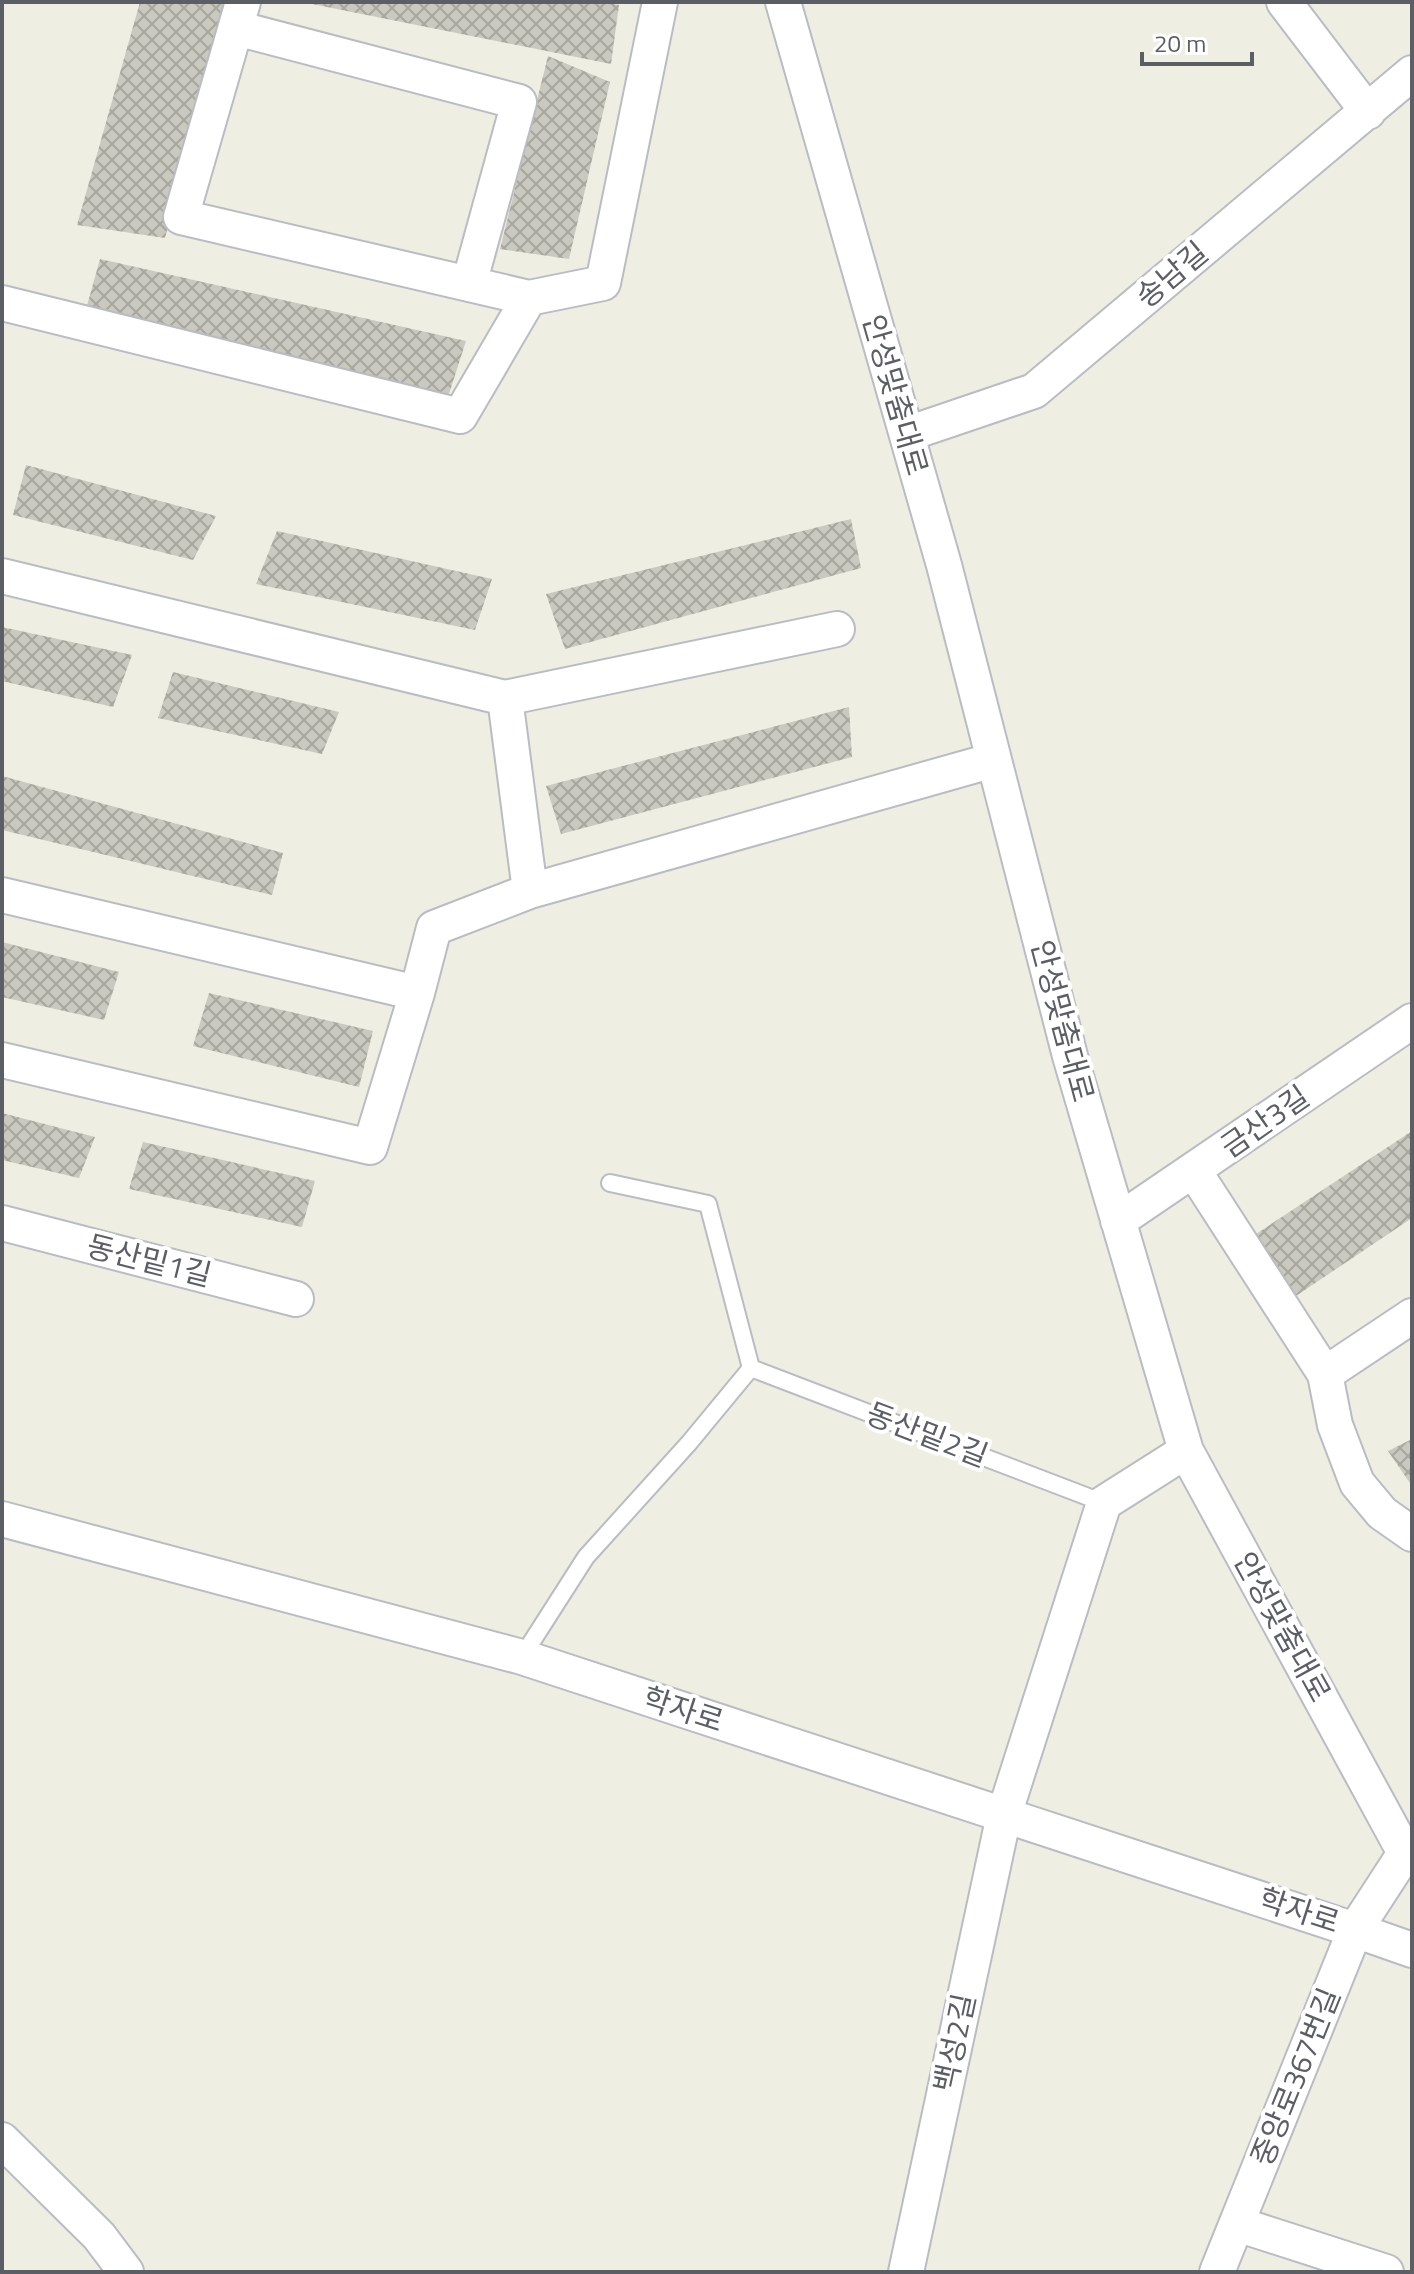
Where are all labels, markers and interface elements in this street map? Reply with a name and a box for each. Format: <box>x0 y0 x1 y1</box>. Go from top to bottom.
scale bar <box>1142 16 1252 66</box>
text: 20 m <box>1154 25 1206 61</box>
street label: 송남길 <box>1125 230 1218 318</box>
street label: 안성맞춤대로 <box>851 309 941 481</box>
street label: 안성맞춤대로 <box>1019 935 1107 1107</box>
street label: 금산3길 <box>1210 1074 1318 1169</box>
street label: 동산밑1길 <box>82 1222 217 1298</box>
street label: 동산밑2길 <box>860 1390 995 1478</box>
street label: 안성맞춤대로 <box>1223 1543 1343 1710</box>
street label: 학자로 <box>637 1674 730 1744</box>
street label: 학자로 <box>1253 1875 1346 1945</box>
street label: 중앙로367번길 <box>1238 1981 1352 2173</box>
street label: 백성2길 <box>921 1989 987 2096</box>

